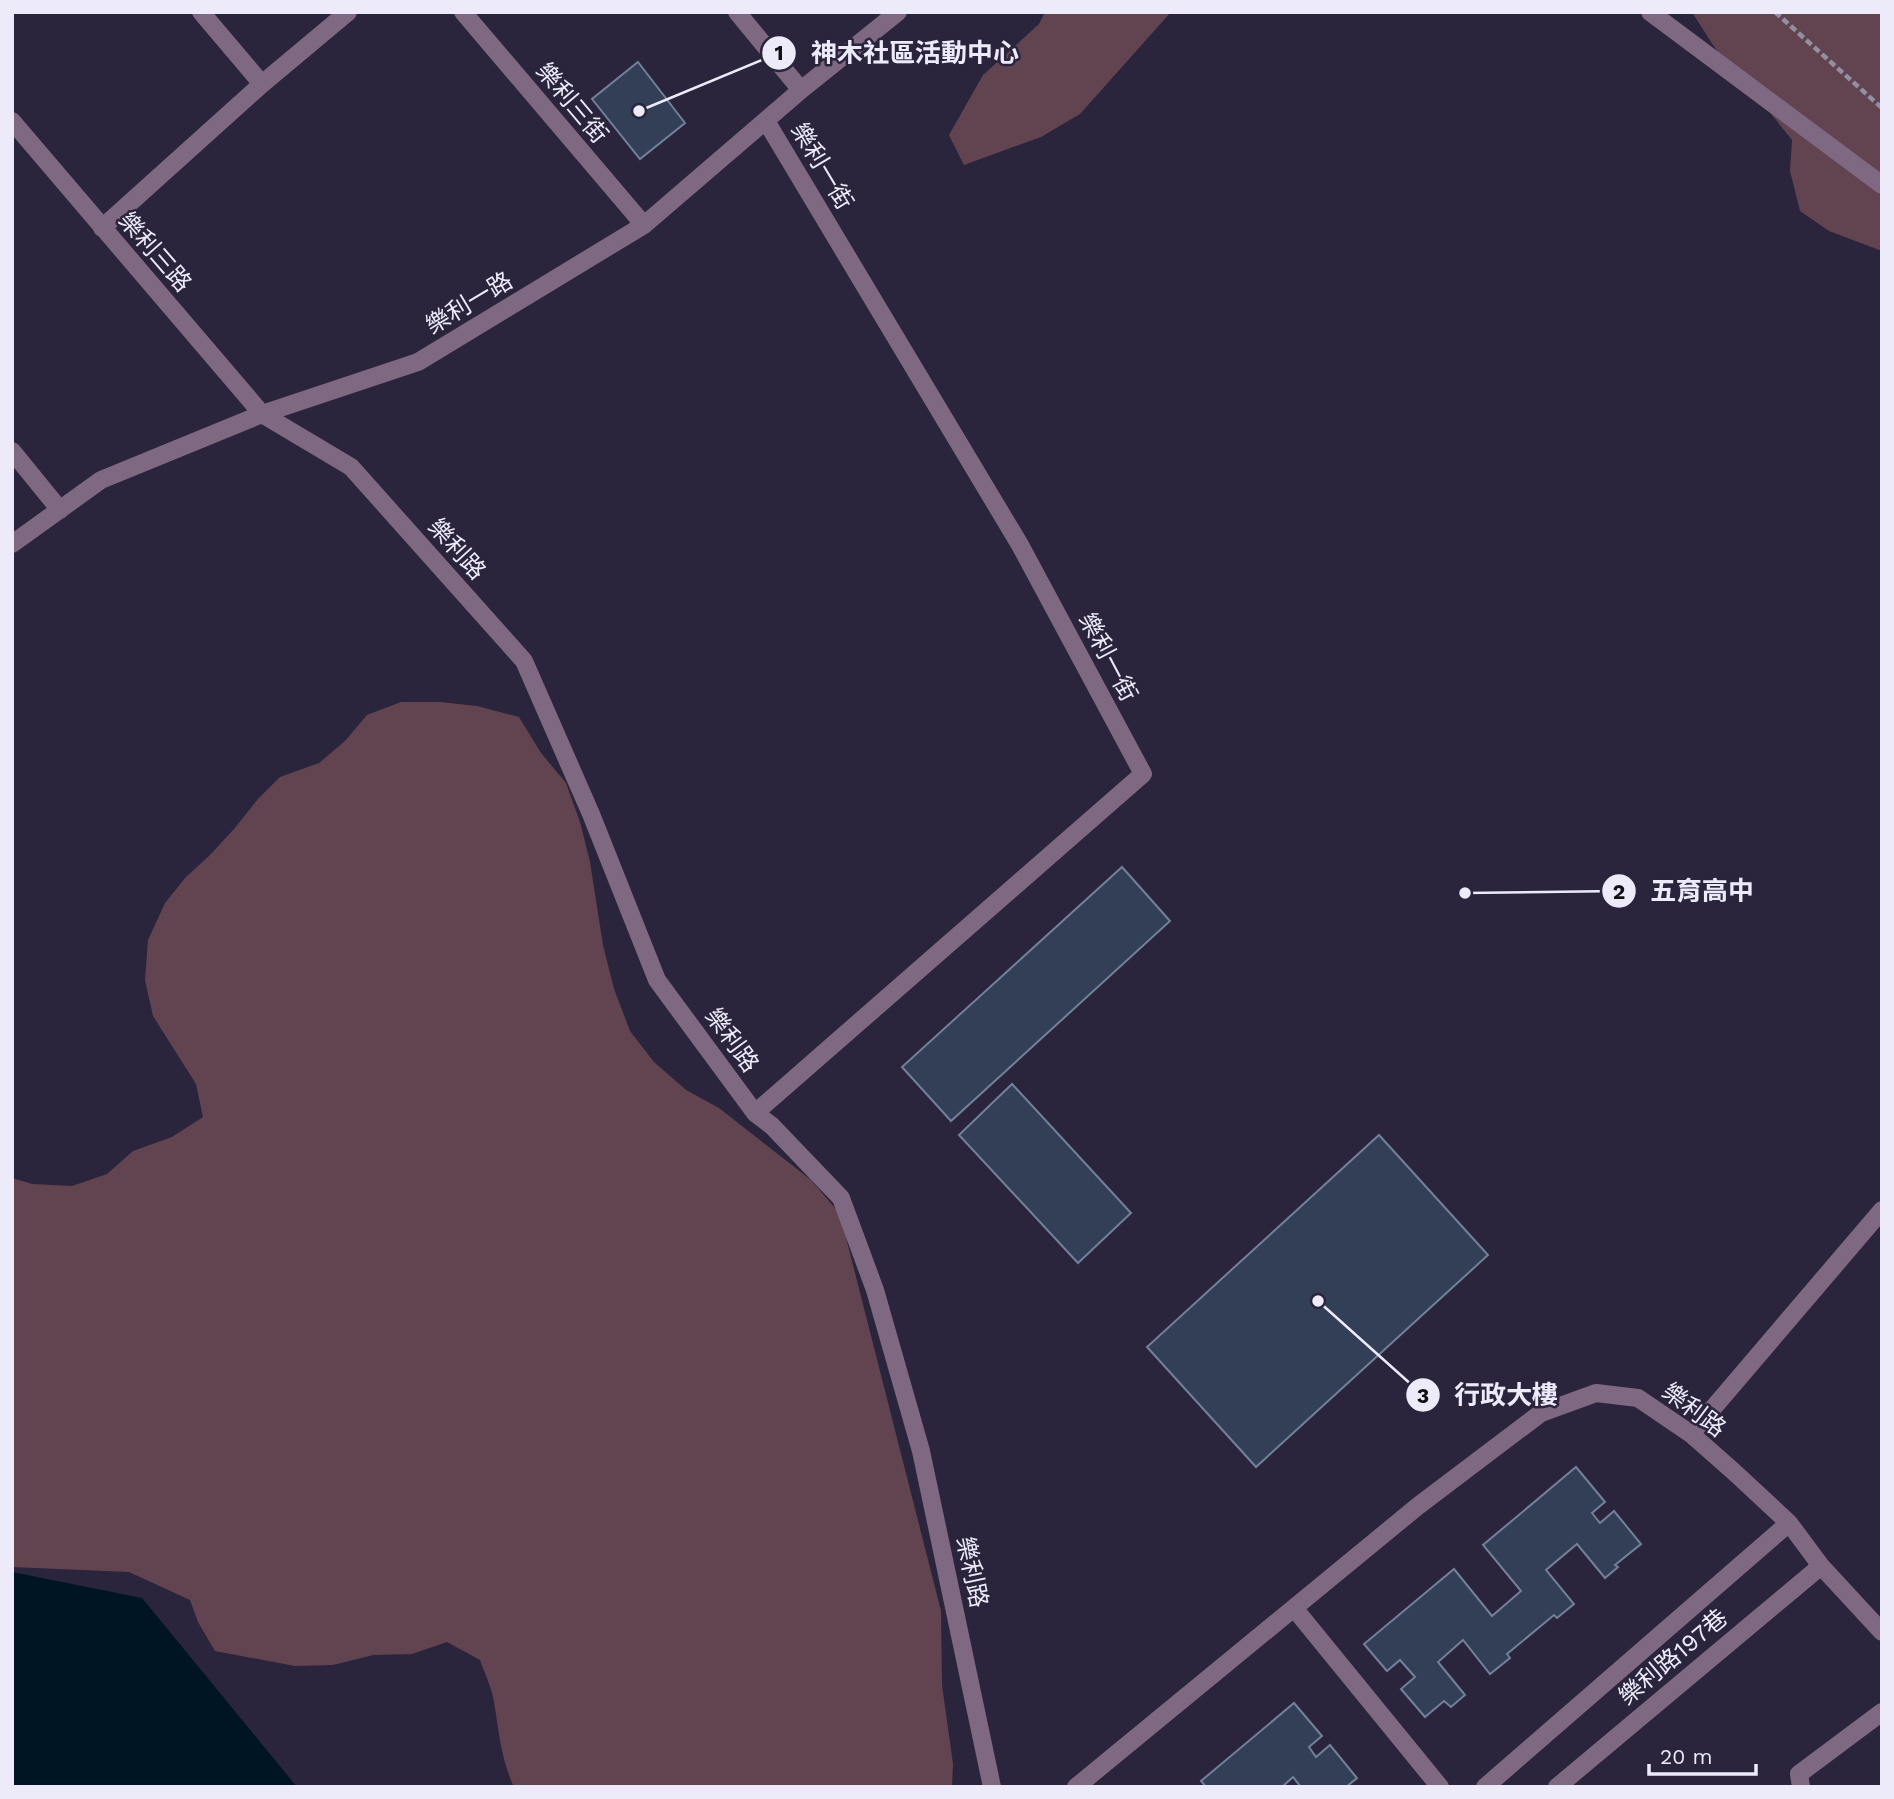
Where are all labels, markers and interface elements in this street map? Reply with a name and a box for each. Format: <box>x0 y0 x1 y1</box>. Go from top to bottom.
callout: 神木社區活動中心 <box>762 29 1033 76</box>
text: 神木社區活動中心 <box>811 38 1019 68</box>
text: 1 <box>774 40 784 65</box>
street label: 樂利三街 <box>530 57 614 149</box>
street label: 樂利一街 <box>785 118 859 214</box>
street label: 樂利三路 <box>113 207 197 297</box>
street label: 樂利一路 <box>421 266 517 340</box>
street label: 樂利路 <box>423 513 491 585</box>
street label: 樂利一街 <box>1073 608 1143 706</box>
callout: 五育高中 <box>1601 868 1768 915</box>
text: 五育高中 <box>1650 876 1754 906</box>
text: 2 <box>1613 879 1625 904</box>
street label: 樂利路 <box>700 1003 764 1077</box>
callout: 行政大樓 <box>1405 1372 1572 1419</box>
street label: 樂利路 <box>1657 1377 1731 1443</box>
text: 行政大樓 <box>1454 1380 1558 1410</box>
text: 3 <box>1417 1383 1429 1408</box>
street label: 樂利路 <box>951 1534 993 1610</box>
street label: 樂利路197巷 <box>1613 1603 1733 1711</box>
scale bar <box>1649 1732 1756 1776</box>
text: 20 m <box>1660 1744 1712 1769</box>

